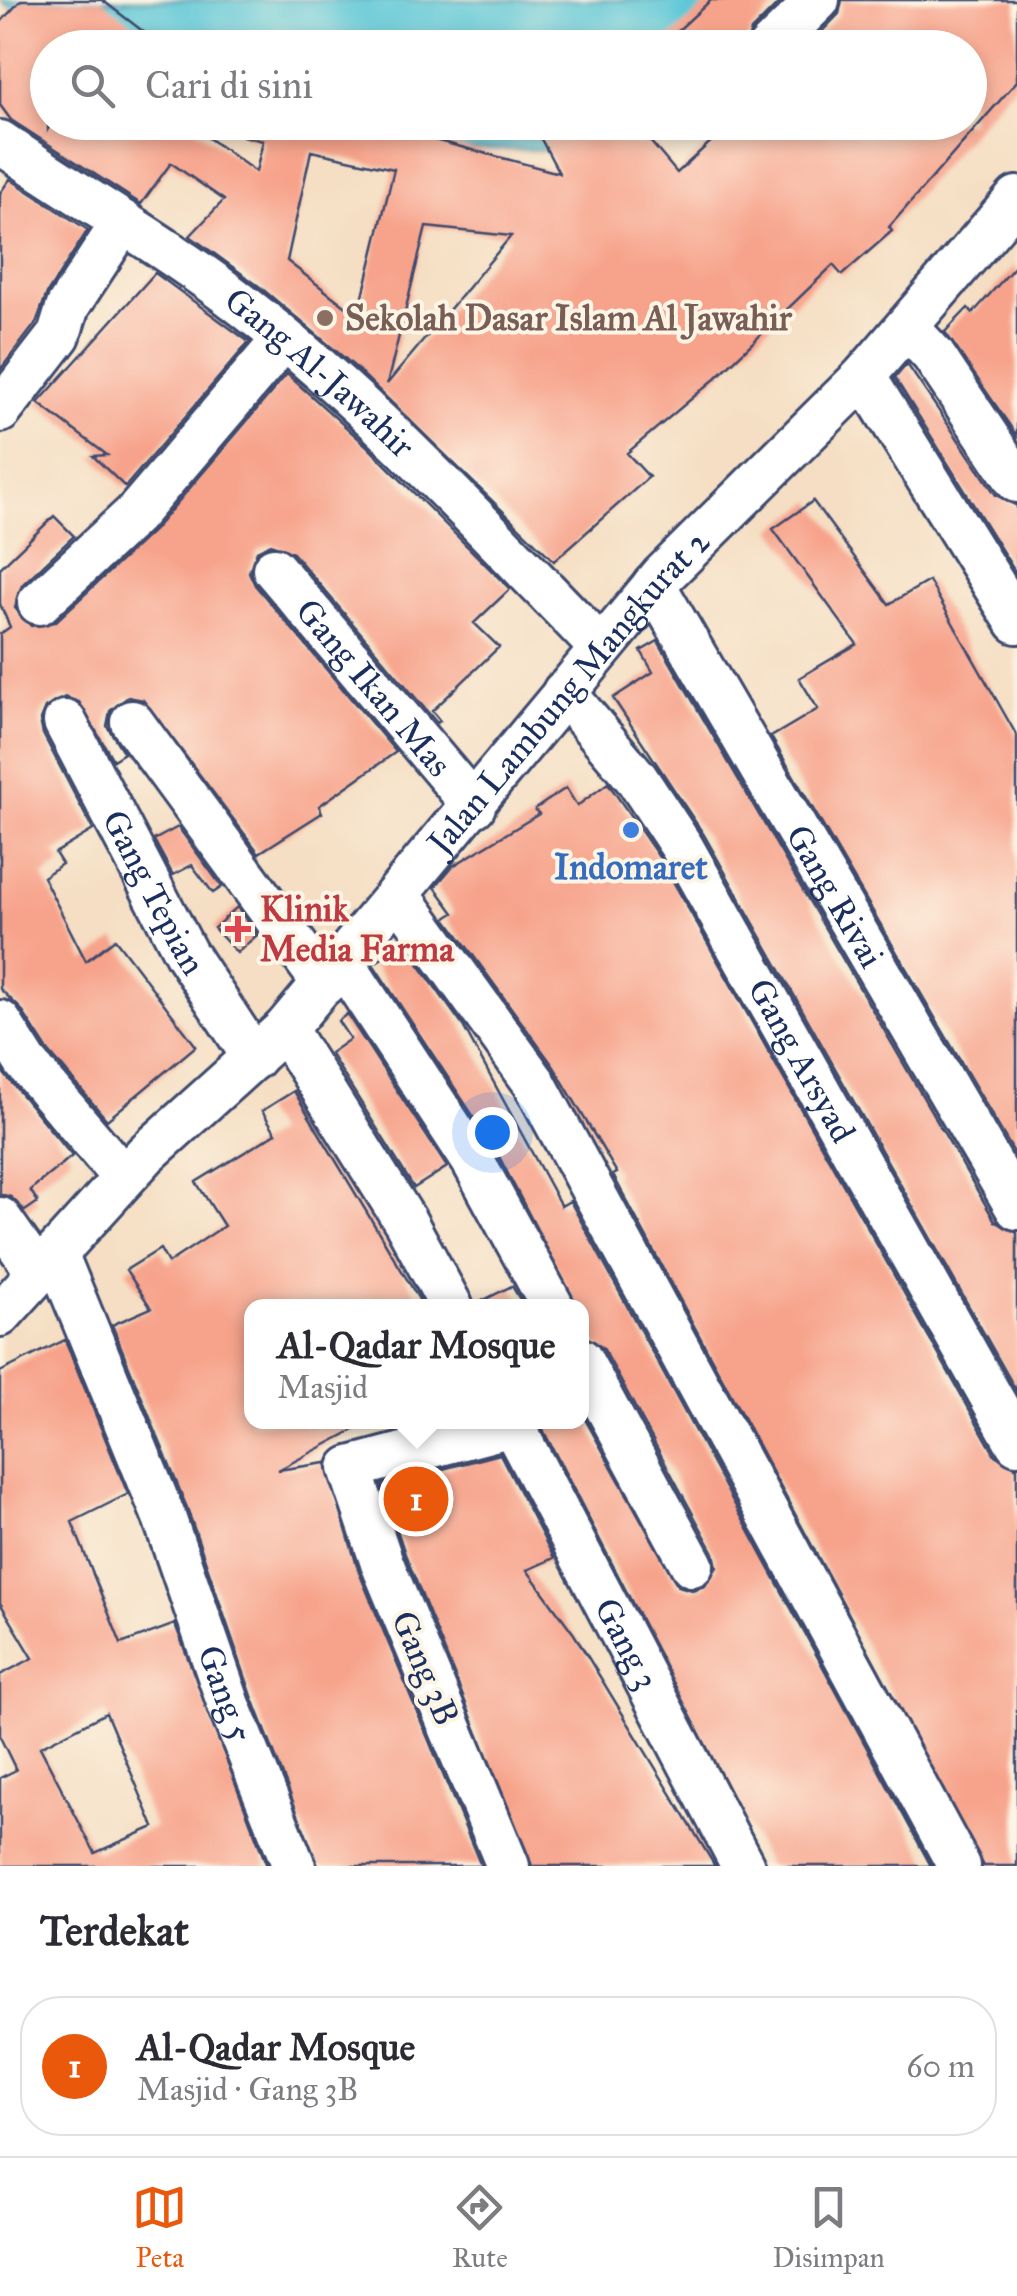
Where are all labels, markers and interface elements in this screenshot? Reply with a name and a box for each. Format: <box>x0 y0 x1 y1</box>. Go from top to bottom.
search box <box>30 30 987 140</box>
icon: search <box>65 58 120 113</box>
text: Cari di sini <box>145 62 313 108</box>
street label: Gang Al-Jawahir <box>216 278 424 468</box>
place label: Sekolah Dasar Islam Al Jawahir <box>345 297 793 340</box>
marker: Sekolah Dasar Islam Al Jawahir <box>314 307 336 329</box>
street label: Jalan Lambung Mangkurat 2 <box>416 519 719 866</box>
street label: Gang Ikan Mas <box>287 590 461 785</box>
street label: Gang Tepian <box>93 803 215 983</box>
street label: Gang Rivai <box>777 817 894 976</box>
marker: Indomaret <box>620 819 642 841</box>
place label: Indomaret <box>554 846 708 889</box>
place label: Klinik Media Farma <box>260 888 455 971</box>
marker: Klinik Media Farma <box>225 916 251 942</box>
street label: Gang Arsyad <box>739 971 865 1150</box>
your location <box>467 1107 518 1158</box>
popup <box>244 1299 589 1429</box>
text: Al-Qadar Mosque <box>277 1322 556 1368</box>
text: Masjid <box>277 1368 368 1407</box>
pin: 1 <box>384 1462 448 1536</box>
street label: Gang 3 <box>585 1591 668 1697</box>
street label: Gang 3B <box>382 1604 468 1732</box>
street label: Gang 5 <box>188 1639 263 1748</box>
text: Terdekat <box>40 1905 189 1957</box>
text: Al-Qadar Mosque <box>137 2024 415 2070</box>
text: 1 <box>68 2047 81 2086</box>
text: 60 m <box>906 2047 975 2086</box>
text: Masjid · Gang 3B <box>137 2070 358 2109</box>
tab: Peta <box>132 2180 187 2275</box>
tab: Rute <box>452 2180 508 2275</box>
tab: Disimpan <box>772 2180 885 2275</box>

